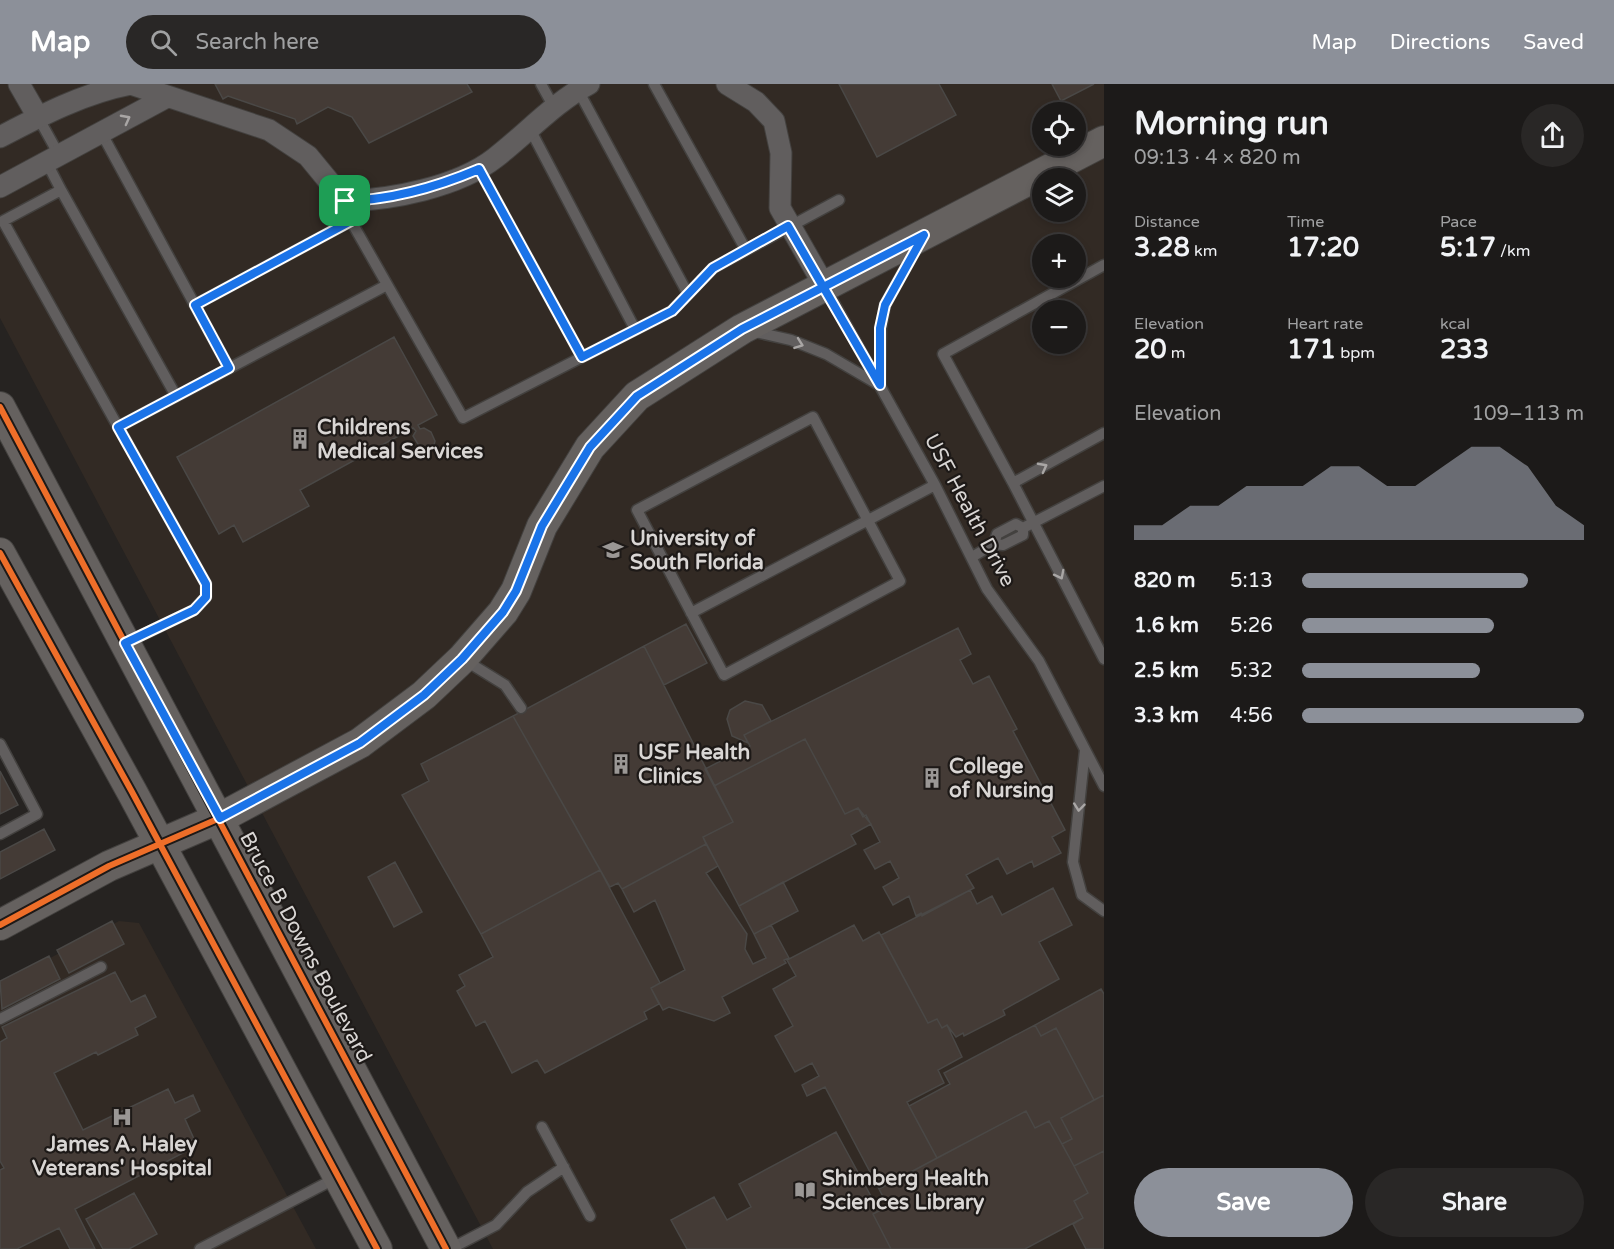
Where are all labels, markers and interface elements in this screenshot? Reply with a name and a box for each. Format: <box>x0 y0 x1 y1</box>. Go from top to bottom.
search box <box>126 15 546 69</box>
text: Map <box>30 25 90 59</box>
icon: search <box>147 26 180 59</box>
text: Search here <box>195 29 319 55</box>
text: Map <box>1311 30 1357 55</box>
text: Directions <box>1390 30 1490 55</box>
text: Saved <box>1523 30 1584 55</box>
map controls <box>1032 102 1086 354</box>
button: locate <box>1032 102 1086 156</box>
text: Morning run <box>1134 104 1329 143</box>
button: share <box>1521 104 1584 167</box>
one-way arrow <box>119 115 130 126</box>
text: 09:13 · 4 × 820 m <box>1134 146 1301 170</box>
button: layers <box>1032 168 1086 222</box>
pin <box>319 175 370 226</box>
icon: arrive <box>328 184 361 217</box>
text: Distance <box>1134 212 1200 232</box>
text: Time <box>1287 212 1324 232</box>
text: Pace <box>1440 212 1477 232</box>
text: 3.28 <box>1134 232 1190 263</box>
text: 17:20 <box>1287 232 1359 263</box>
text: 5:17 <box>1440 232 1496 263</box>
button: + <box>1032 234 1086 288</box>
text: km <box>1190 241 1217 261</box>
text: /km <box>1496 241 1530 261</box>
button: − <box>1032 300 1086 354</box>
text: Elevation <box>1134 314 1204 334</box>
text: Heart rate <box>1287 314 1363 334</box>
text: kcal <box>1440 314 1470 334</box>
text: 20 <box>1134 334 1167 365</box>
text: 171 <box>1287 334 1336 365</box>
text: 233 <box>1440 334 1489 365</box>
one-way arrow <box>793 336 804 349</box>
text: m <box>1167 343 1186 363</box>
text: bpm <box>1336 343 1375 363</box>
text: Elevation <box>1134 402 1221 426</box>
text: 109–113 m <box>1471 402 1584 426</box>
place label: Childrens Medical Services <box>317 415 483 464</box>
building icon: Childrens Medical Services <box>288 427 312 451</box>
street label: USF Health Drive <box>919 430 1020 591</box>
one-way arrow <box>1037 463 1047 474</box>
place label: University of South Florida <box>630 526 764 575</box>
school or university icon: University of South Florida <box>601 538 625 562</box>
one-way arrow <box>1053 569 1064 579</box>
text: 820 m <box>1134 569 1195 593</box>
text: 5:13 <box>1230 569 1273 593</box>
text: 1.6 km <box>1134 614 1199 638</box>
text: 5:26 <box>1230 614 1273 638</box>
text: 2.5 km <box>1134 659 1199 683</box>
text: 5:32 <box>1230 659 1273 683</box>
text: 3.3 km <box>1134 704 1199 728</box>
text: 4:56 <box>1230 704 1273 728</box>
place label: USF Health Clinics <box>638 740 750 789</box>
building icon: USF Health Clinics <box>609 752 633 776</box>
place label: College of Nursing <box>949 754 1054 803</box>
building icon: College of Nursing <box>920 766 944 790</box>
one-way arrow <box>1073 803 1086 812</box>
street label: Bruce B Downs Boulevard <box>234 828 377 1067</box>
hospital icon: James A. Haley Veterans' Hospital <box>110 1105 134 1129</box>
place label: James A. Haley Veterans' Hospital <box>32 1132 212 1181</box>
place label: Shimberg Health Sciences Library <box>822 1166 989 1215</box>
button: Save <box>1134 1168 1353 1237</box>
button: Share <box>1365 1168 1584 1237</box>
library icon: Shimberg Health Sciences Library <box>793 1178 817 1202</box>

